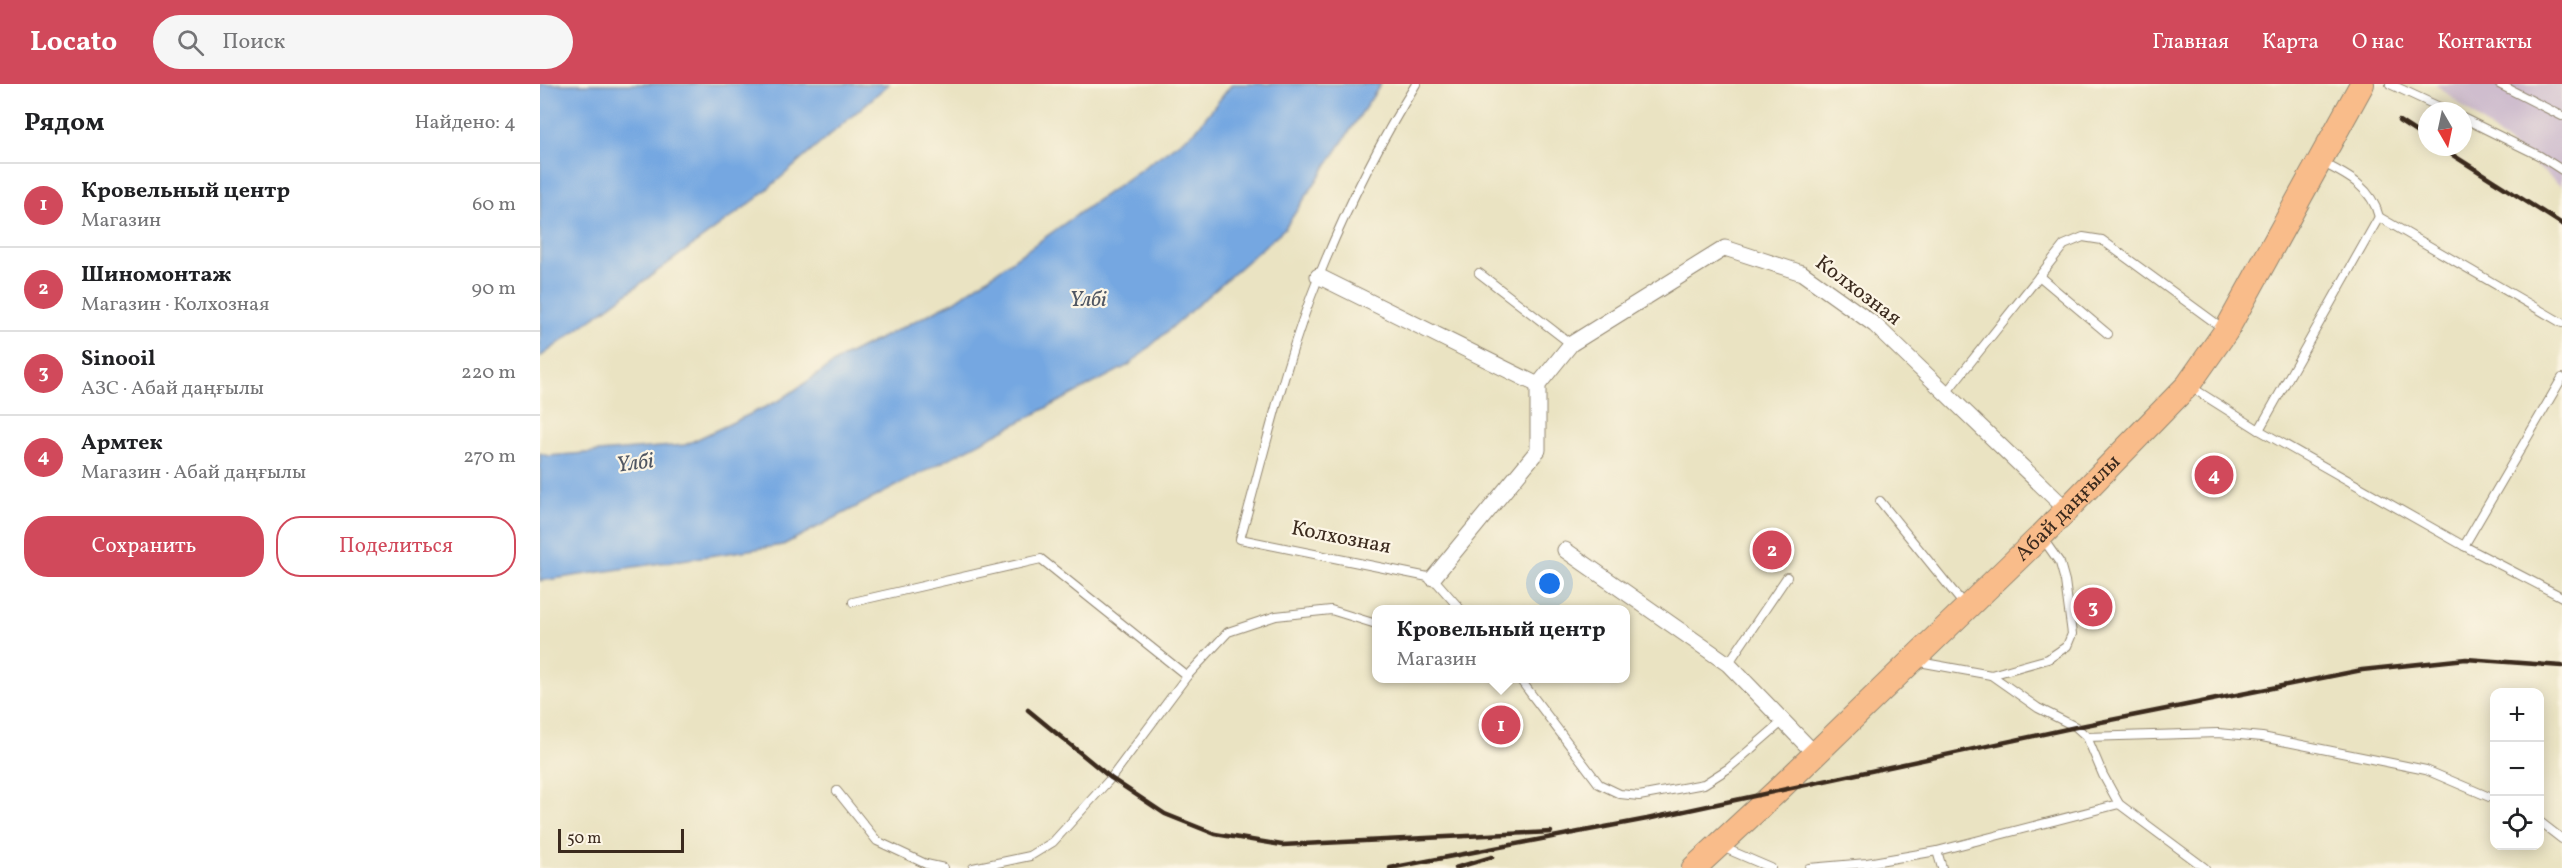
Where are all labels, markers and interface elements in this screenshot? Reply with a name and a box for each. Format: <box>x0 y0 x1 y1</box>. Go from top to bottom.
search box <box>153 15 573 69</box>
text: Locato <box>30 23 117 62</box>
icon: search <box>174 26 207 59</box>
text: Поиск <box>222 27 285 58</box>
text: Главная <box>2152 28 2229 57</box>
text: Карта <box>2262 28 2319 57</box>
text: О нас <box>2352 28 2404 57</box>
text: Контакты <box>2437 28 2532 57</box>
north arrow <box>2418 102 2472 156</box>
text: Рядом <box>24 105 104 141</box>
text: Найдено: 4 <box>415 109 516 137</box>
text: Кровельный центр <box>81 176 290 207</box>
text: 1 <box>39 191 48 219</box>
text: 60 m <box>472 191 516 219</box>
text: Магазин <box>81 207 161 235</box>
street label: Колхозная <box>1809 249 1907 333</box>
text: Шиномонтаж <box>81 260 232 291</box>
text: 2 <box>38 275 49 303</box>
text: 90 m <box>472 275 516 303</box>
water label: Үлбі <box>1069 285 1107 316</box>
text: Магазин · Колхозная <box>81 291 269 319</box>
text: Sinooil <box>81 344 156 375</box>
text: 3 <box>38 359 49 387</box>
text: 220 m <box>461 359 516 387</box>
text: АЗС · Абай даңғылы <box>81 375 264 403</box>
text: Армтек <box>81 428 163 459</box>
text: 4 <box>37 443 50 471</box>
text: 270 m <box>463 443 516 471</box>
water label: Үлбі <box>615 446 656 482</box>
street label: Абай даңғылы <box>2009 448 2127 568</box>
pin: 4 <box>2194 452 2234 498</box>
text: Магазин · Абай даңғылы <box>81 459 306 487</box>
street label: Колхозная <box>1289 514 1393 562</box>
button: Сохранить <box>24 516 264 577</box>
button: Поделиться <box>276 516 516 577</box>
pin: 2 <box>1752 528 1792 572</box>
your location <box>1535 569 1564 598</box>
pin: 3 <box>2074 584 2112 630</box>
popup <box>1372 605 1630 683</box>
text: Кровельный центр <box>1396 615 1606 646</box>
text: Магазин <box>1396 646 1477 674</box>
map controls <box>2490 688 2544 850</box>
button: + <box>2490 688 2544 742</box>
pin: 1 <box>1482 702 1520 748</box>
button: − <box>2490 742 2544 796</box>
button: locate <box>2490 796 2544 850</box>
scale bar <box>558 826 684 854</box>
text: 50 m <box>567 828 601 850</box>

